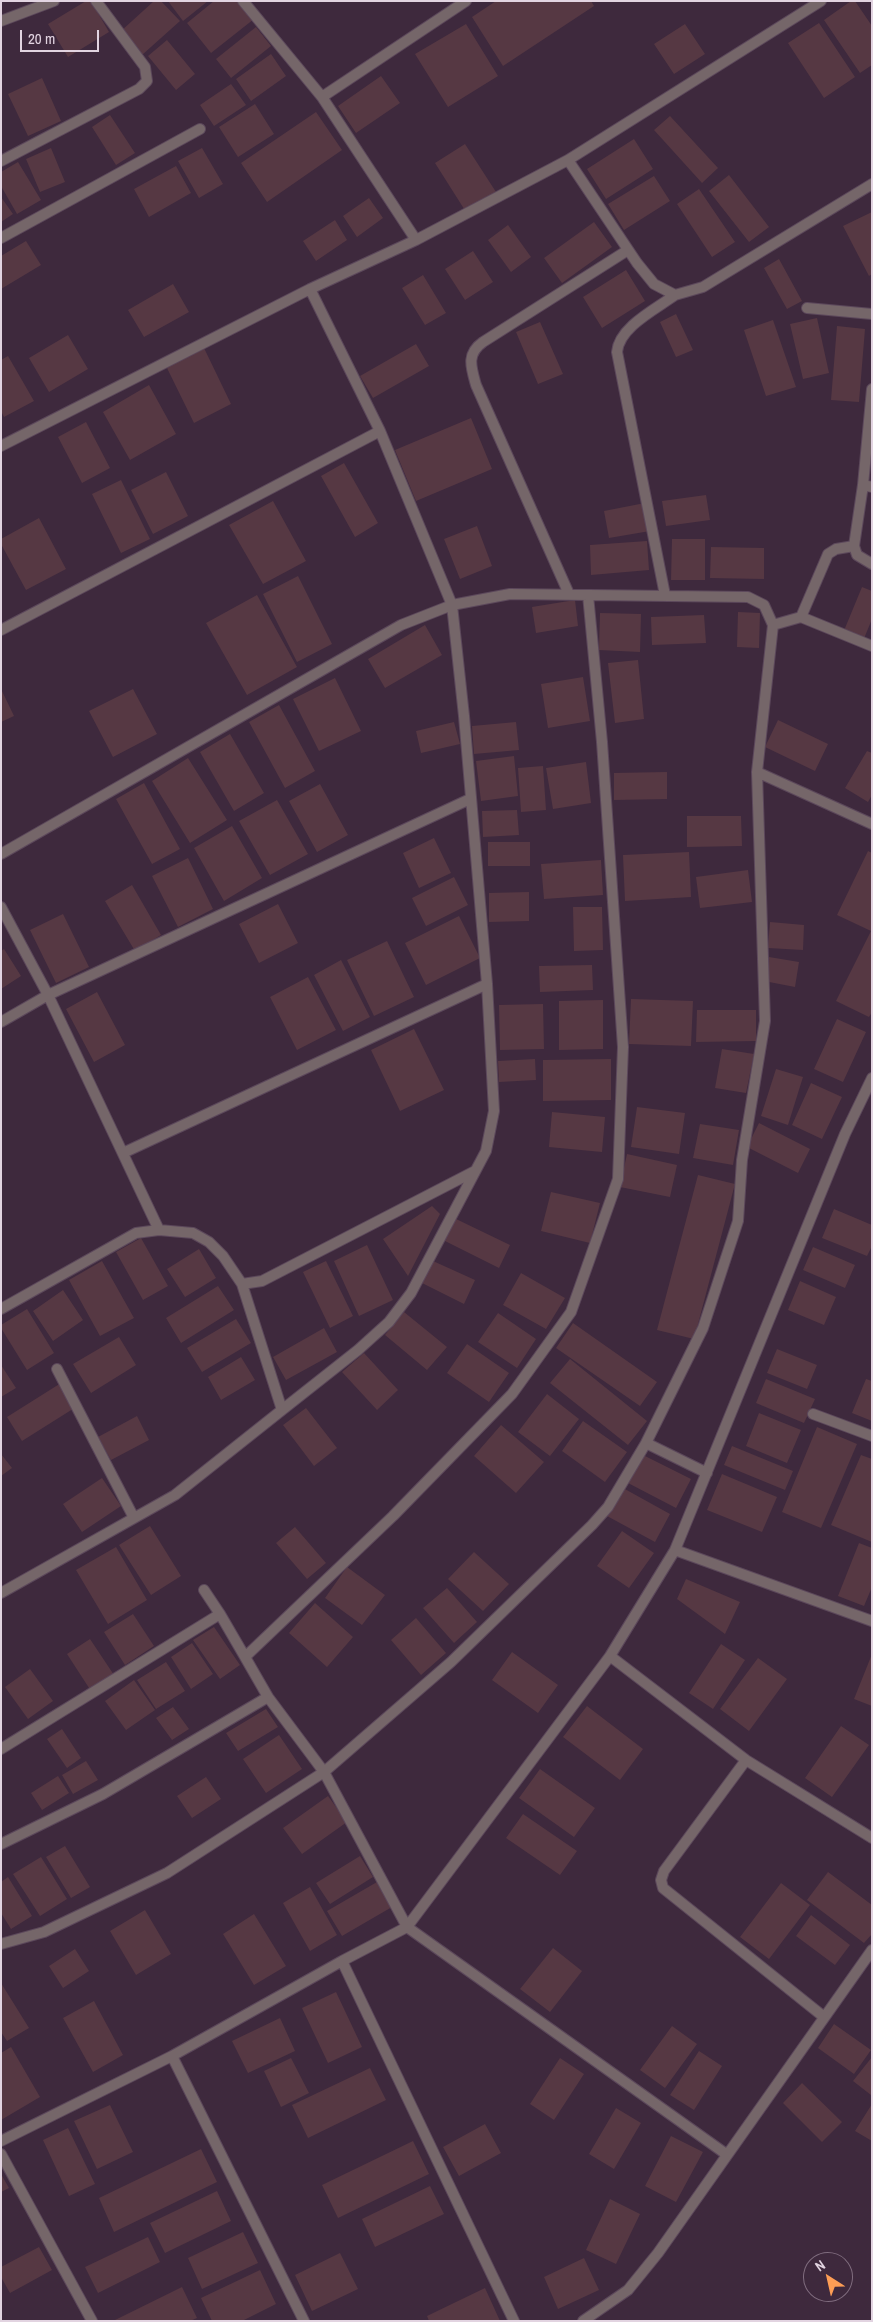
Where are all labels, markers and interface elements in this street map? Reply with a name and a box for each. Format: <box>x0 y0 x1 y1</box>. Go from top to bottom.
scale bar <box>22 20 101 52</box>
text: 20 m <box>28 28 55 49</box>
north arrow <box>803 2252 853 2302</box>
text: N <box>811 2256 829 2275</box>

